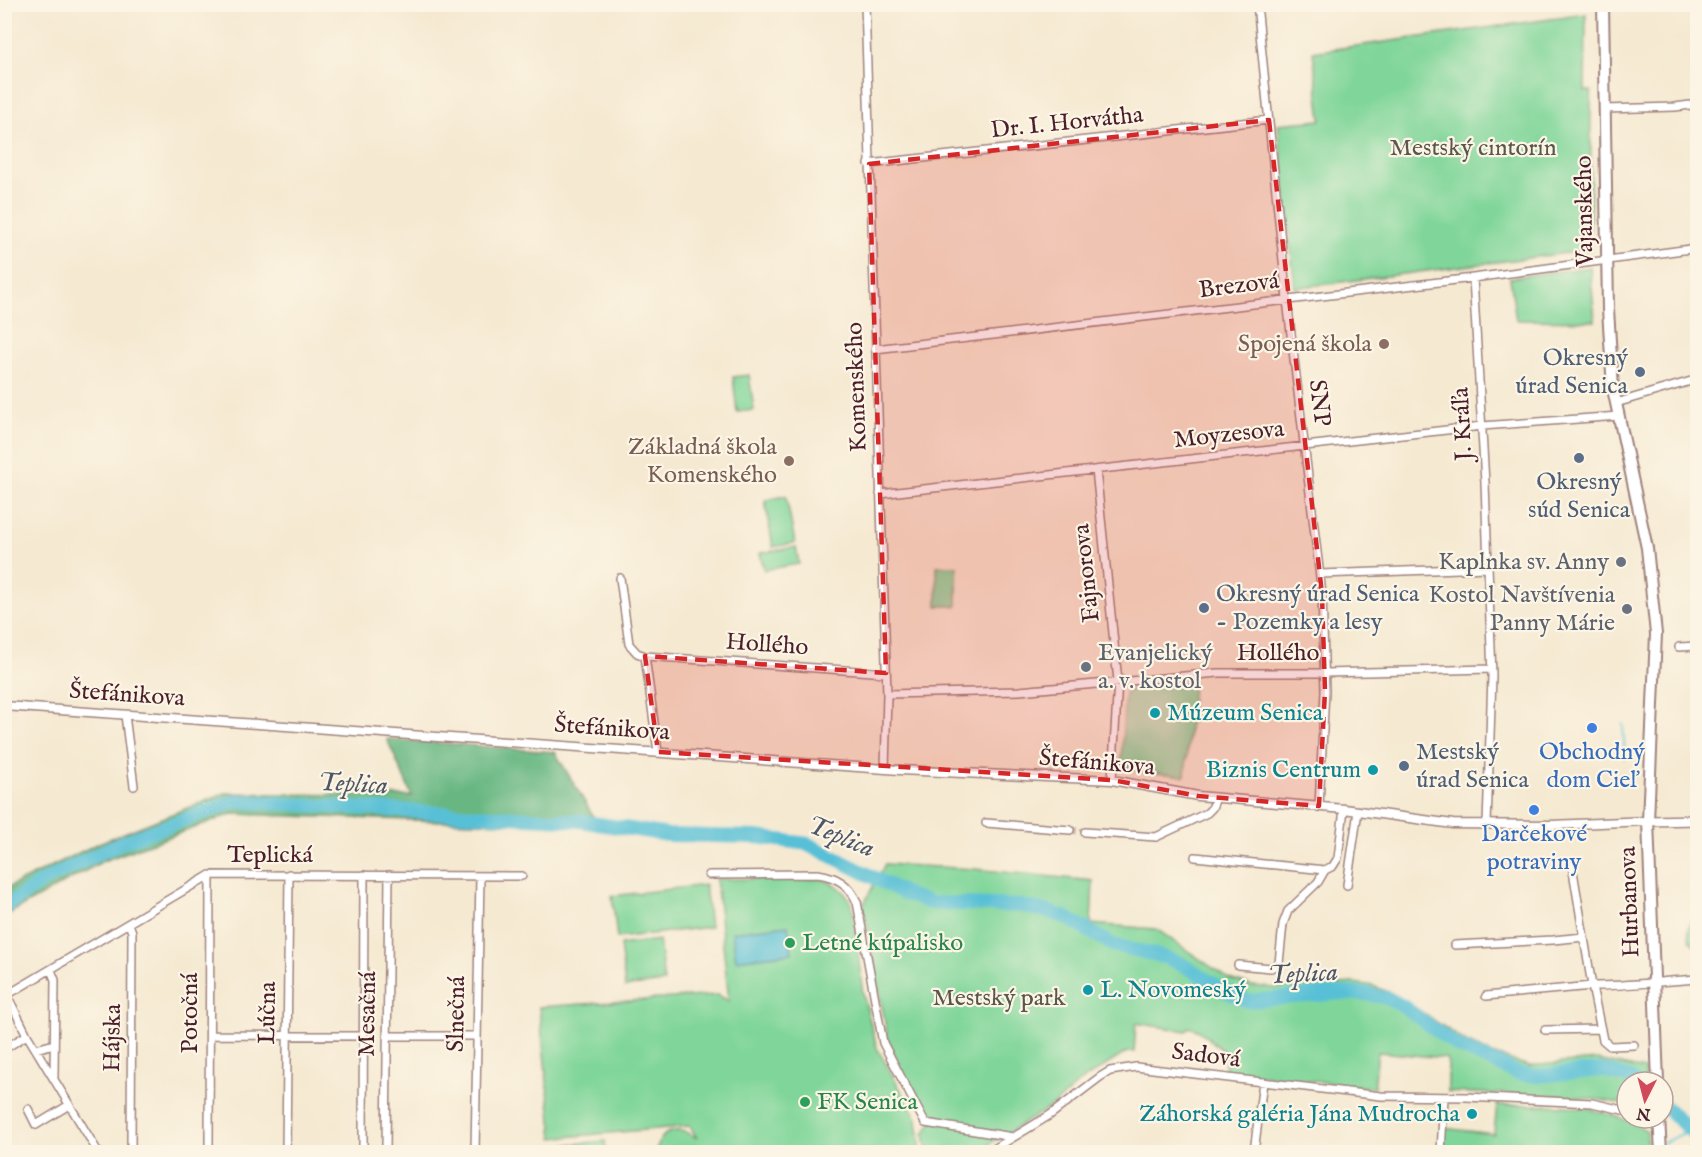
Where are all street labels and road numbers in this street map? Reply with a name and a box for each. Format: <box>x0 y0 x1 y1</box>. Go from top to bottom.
street label: Dr. I. Horvátha <box>989 100 1145 146</box>
street label: Vajanského <box>1569 155 1601 268</box>
street label: Brezová <box>1197 266 1281 306</box>
street label: Komenského <box>839 321 875 453</box>
street label: SNP <box>1301 378 1337 428</box>
street label: J. Kráľa <box>1446 386 1481 465</box>
street label: Moyzesova <box>1172 414 1286 456</box>
street label: Fajnorova <box>1066 521 1108 624</box>
street label: Hollého <box>725 627 809 663</box>
street label: Hollého <box>1237 638 1319 669</box>
street label: Štefánikova <box>68 675 187 715</box>
street label: Štefánikova <box>553 709 672 749</box>
street label: Štefánikova <box>1038 742 1157 784</box>
street label: Teplická <box>227 840 313 871</box>
street label: Hurbanova <box>1613 845 1647 958</box>
street label: Mesačná <box>352 970 384 1057</box>
street label: Potočná <box>175 972 206 1053</box>
street label: Slnečná <box>441 975 473 1052</box>
street label: Lúčna <box>252 981 284 1045</box>
street label: Hájska <box>97 1003 129 1072</box>
street label: Sadová <box>1170 1036 1243 1076</box>

